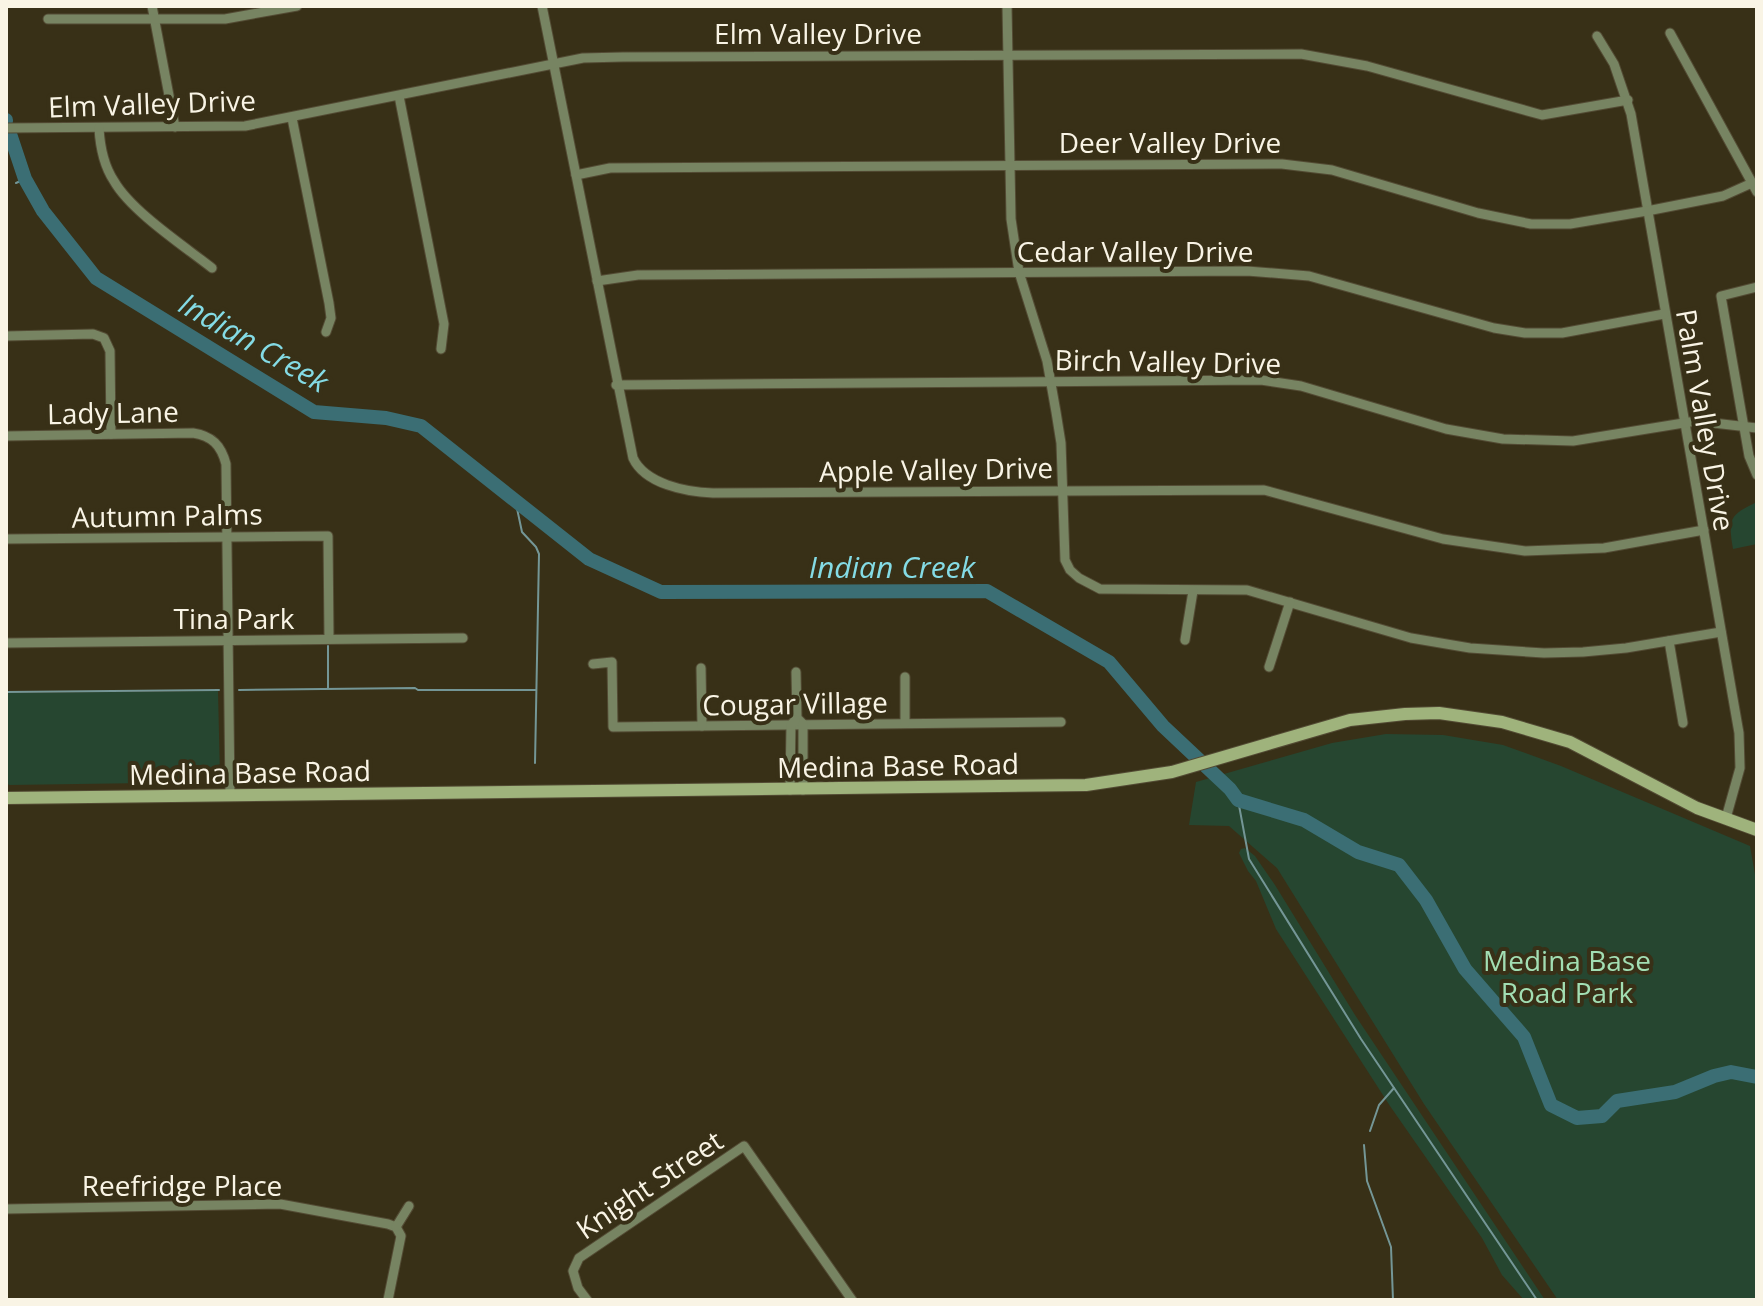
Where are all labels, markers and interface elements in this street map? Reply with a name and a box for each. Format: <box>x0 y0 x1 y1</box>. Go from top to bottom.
street label: Elm Valley Drive <box>714 14 922 52</box>
street label: Elm Valley Drive <box>48 80 256 126</box>
street label: Deer Valley Drive <box>1059 123 1281 161</box>
street label: Cedar Valley Drive <box>1017 232 1253 270</box>
water label: Indian Creek <box>172 283 337 402</box>
street label: Palm Valley Drive <box>1668 306 1744 534</box>
street label: Birch Valley Drive <box>1054 340 1282 382</box>
street label: Lady Lane <box>47 392 179 432</box>
street label: Apple Valley Drive <box>819 448 1053 490</box>
street label: Autumn Palms <box>71 494 263 536</box>
water label: Indian Creek <box>809 546 977 587</box>
street label: Tina Park <box>173 599 295 637</box>
street label: Cougar Village <box>702 682 888 724</box>
street label: Medina Base Road <box>777 744 1019 786</box>
street label: Medina Base Road <box>129 751 371 793</box>
park label: Medina Base Road Park <box>1483 941 1651 1011</box>
street label: Knight Street <box>568 1121 730 1247</box>
street label: Reefridge Place <box>82 1166 282 1204</box>

